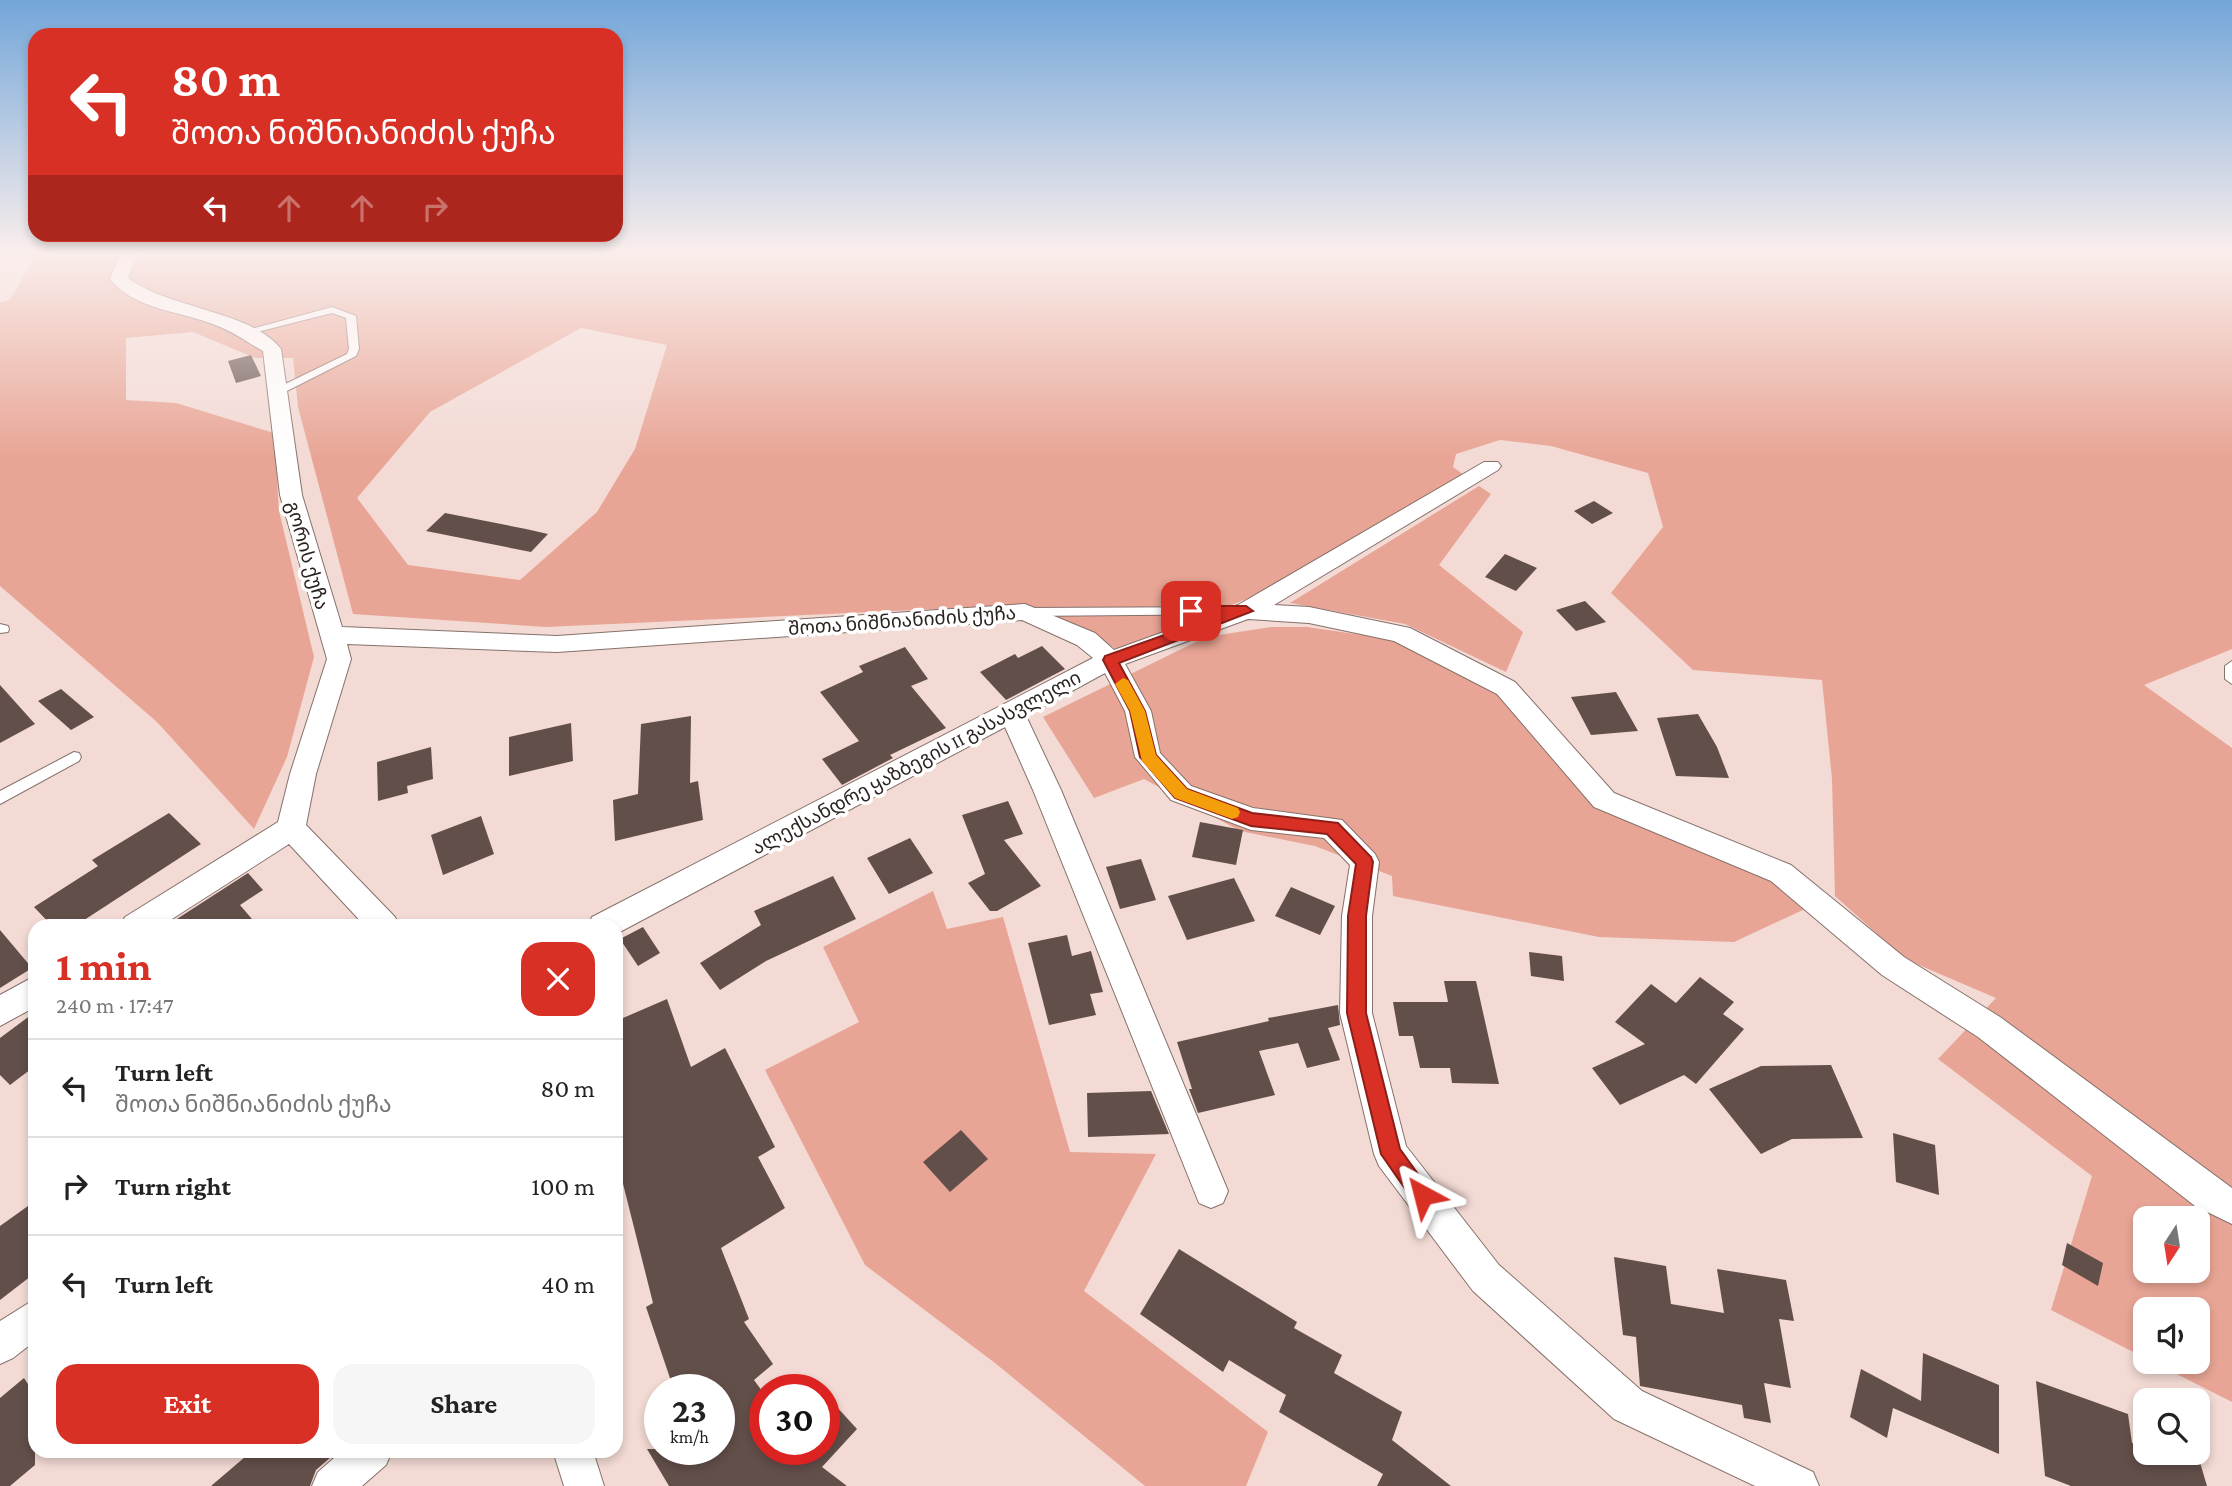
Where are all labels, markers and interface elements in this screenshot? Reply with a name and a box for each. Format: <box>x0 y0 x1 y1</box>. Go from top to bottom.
text: 80 m <box>171 52 280 107</box>
icon: left <box>56 56 147 147</box>
text: შოთა ნიშნიანიძის ქუჩა <box>171 115 556 151</box>
icon: left <box>197 189 235 227</box>
icon: ahead <box>270 189 308 227</box>
icon: ahead <box>343 189 381 227</box>
icon: right <box>416 189 454 227</box>
street label: გორის ქუჩა <box>281 499 333 612</box>
pin <box>1161 581 1221 641</box>
icon: arrive <box>1172 592 1210 630</box>
street label: შოთა ნიშნიანიძის ქუჩა <box>787 602 1017 640</box>
street label: ალექსანდრე ყაზბეგის II გასასვლელი <box>748 666 1085 860</box>
text: 1 min <box>56 942 152 989</box>
button: close <box>521 942 595 1016</box>
text: 240 m · 17:47 <box>56 992 174 1018</box>
text: Turn left <box>115 1058 213 1087</box>
icon: left <box>56 1069 94 1107</box>
text: 80 m <box>541 1074 595 1103</box>
text: შოთა ნიშნიანიძის ქუჩა <box>115 1091 392 1117</box>
position arrow <box>1386 1158 1460 1232</box>
icon: right <box>56 1167 94 1205</box>
text: Turn right <box>115 1172 231 1201</box>
text: 100 m <box>531 1172 595 1201</box>
north arrow <box>2133 1206 2210 1283</box>
map controls <box>2133 1206 2210 1465</box>
icon: left <box>56 1265 94 1303</box>
text: Turn left <box>115 1270 213 1299</box>
text: 40 m <box>541 1270 595 1299</box>
button: sound <box>2133 1297 2210 1374</box>
button: Exit <box>56 1364 319 1444</box>
button: Share <box>333 1364 595 1444</box>
speed limit sign: 30 <box>749 1374 840 1465</box>
button: search <box>2133 1388 2210 1465</box>
text: 23 <box>672 1391 707 1430</box>
text: km/h <box>670 1427 709 1447</box>

